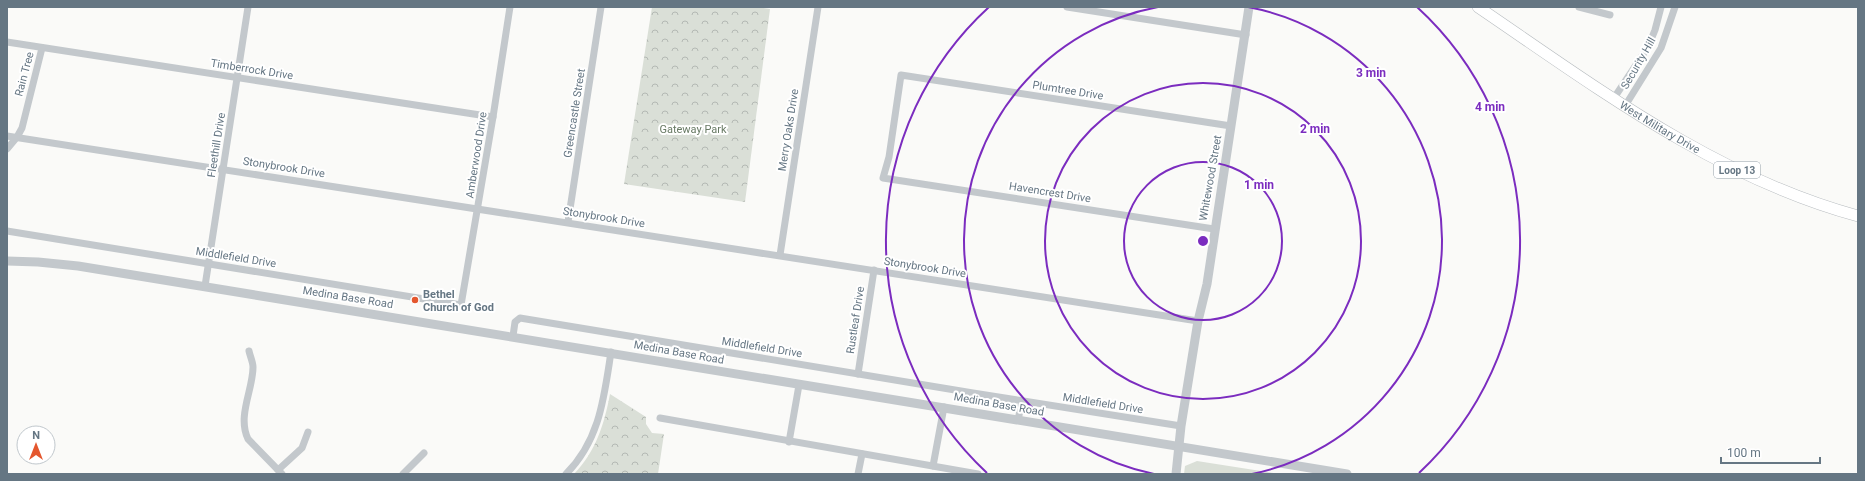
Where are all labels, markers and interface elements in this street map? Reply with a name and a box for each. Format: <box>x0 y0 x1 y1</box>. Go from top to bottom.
street label: Security Hill <box>1618 35 1659 92</box>
street label: Rain Tree <box>12 50 37 98</box>
street label: Timberrock Drive <box>210 57 294 82</box>
text: 3 min <box>1356 66 1386 80</box>
street label: Greencastle Street <box>561 67 588 159</box>
street label: Plumtree Drive <box>1032 78 1104 103</box>
street label: Merry Oaks Drive <box>776 88 801 172</box>
street label: West Military Drive <box>1617 98 1702 156</box>
text: 4 min <box>1475 100 1505 114</box>
street label: Amberwood Drive <box>463 111 490 199</box>
street label: Fleethill Drive <box>205 112 228 178</box>
text: 2 min <box>1300 122 1330 136</box>
park label: Gateway Park <box>659 123 727 136</box>
street label: Whitewood Street <box>1197 134 1224 222</box>
street label: Stonybrook Drive <box>242 155 326 180</box>
road number: Loop 13 <box>1714 162 1760 178</box>
text: 1 min <box>1244 178 1274 192</box>
street label: Havencrest Drive <box>1008 180 1092 205</box>
street label: Stonybrook Drive <box>562 205 646 230</box>
centre of rings <box>1196 234 1210 248</box>
street label: Middlefield Drive <box>195 245 277 270</box>
street label: Stonybrook Drive <box>883 255 967 280</box>
street label: Medina Base Road <box>302 284 394 311</box>
street label: Rustleaf Drive <box>844 285 867 355</box>
place label: Bethel Church of God <box>423 288 494 314</box>
marker: Bethel Church of God <box>410 295 420 305</box>
street label: Middlefield Drive <box>721 335 803 360</box>
street label: Medina Base Road <box>633 338 725 367</box>
street label: Medina Base Road <box>953 390 1045 419</box>
street label: Middlefield Drive <box>1062 391 1144 416</box>
north arrow <box>16 425 56 465</box>
text: N <box>32 429 40 442</box>
scale bar <box>1721 439 1820 465</box>
text: 100 m <box>1727 446 1761 460</box>

